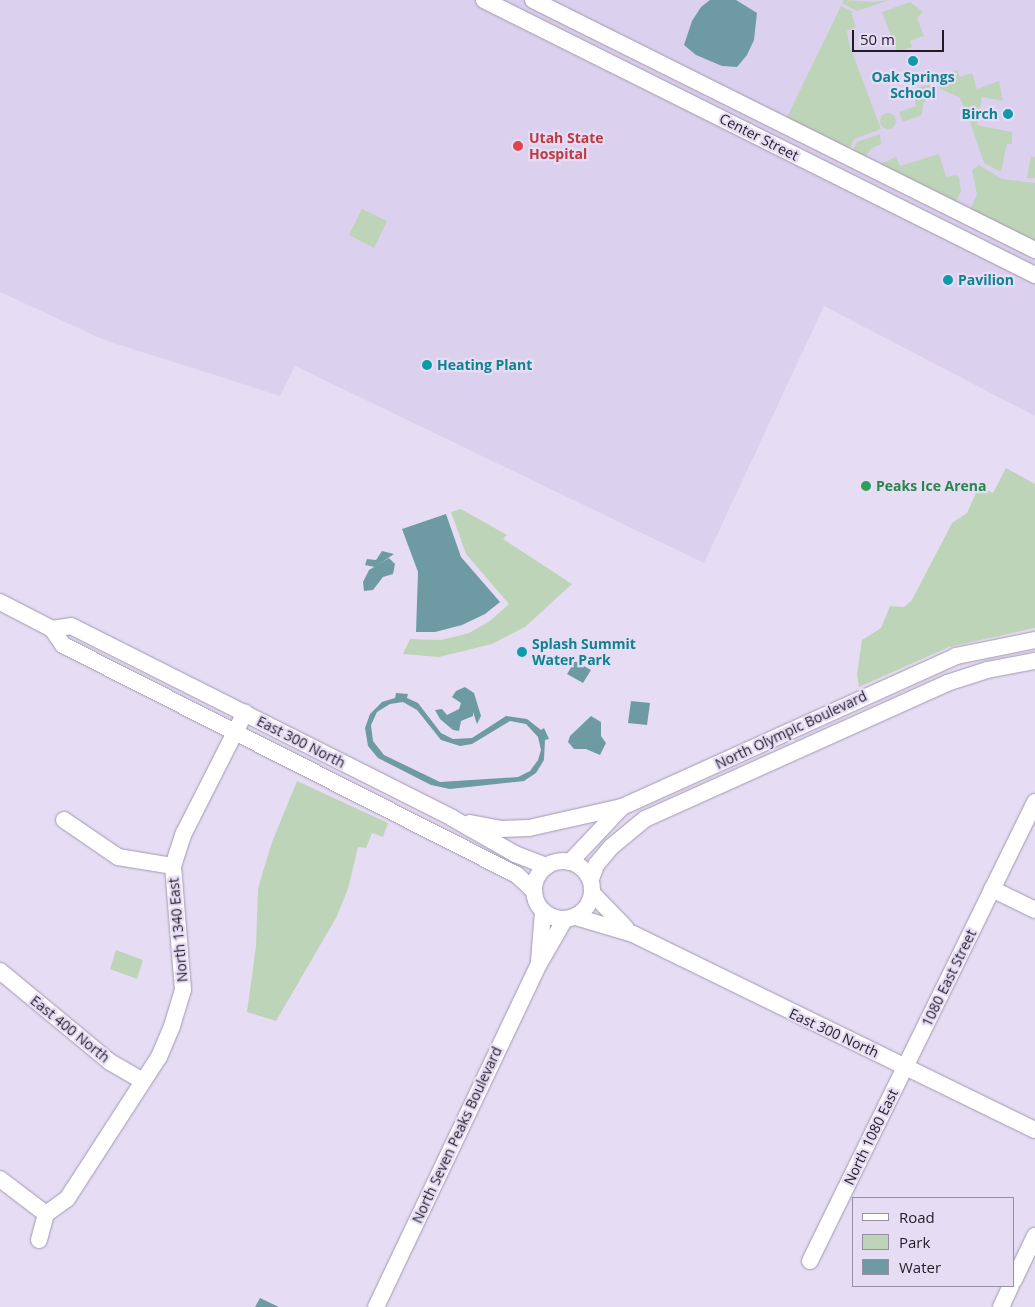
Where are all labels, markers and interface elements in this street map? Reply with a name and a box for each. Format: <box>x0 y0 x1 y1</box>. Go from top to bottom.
scale bar <box>855 20 948 52</box>
text: 50 m <box>860 29 895 49</box>
marker: Oak Springs School <box>907 55 919 67</box>
place label: Oak Springs School <box>871 69 955 102</box>
place label: Birch <box>962 106 998 122</box>
marker: Birch <box>1002 108 1014 120</box>
street label: Center Street <box>717 110 801 164</box>
place label: Utah State Hospital <box>529 130 604 162</box>
marker: Utah State Hospital <box>511 139 525 153</box>
place label: Pavilion <box>958 272 1014 288</box>
marker: Pavilion <box>942 274 954 286</box>
place label: Heating Plant <box>437 357 532 373</box>
marker: Heating Plant <box>421 359 433 371</box>
place label: Peaks Ice Arena <box>876 478 986 494</box>
marker: Peaks Ice Arena <box>860 480 872 492</box>
place label: Splash Summit Water Park <box>532 636 636 669</box>
marker: Splash Summit Water Park <box>516 646 528 658</box>
street label: North Olympic Boulevard <box>713 687 869 773</box>
street label: East 300 North <box>254 713 348 771</box>
street label: North 1340 East <box>165 877 191 983</box>
street label: 1080 East Street <box>918 927 980 1029</box>
street label: East 400 North <box>27 992 113 1066</box>
street label: East 300 North <box>787 1005 881 1061</box>
street label: North Seven Peaks Boulevard <box>409 1044 505 1226</box>
street label: North 1080 East <box>840 1086 902 1188</box>
legend <box>852 1197 1015 1287</box>
text: Road <box>899 1207 935 1227</box>
text: Park <box>899 1232 930 1252</box>
text: Water <box>899 1257 941 1277</box>

